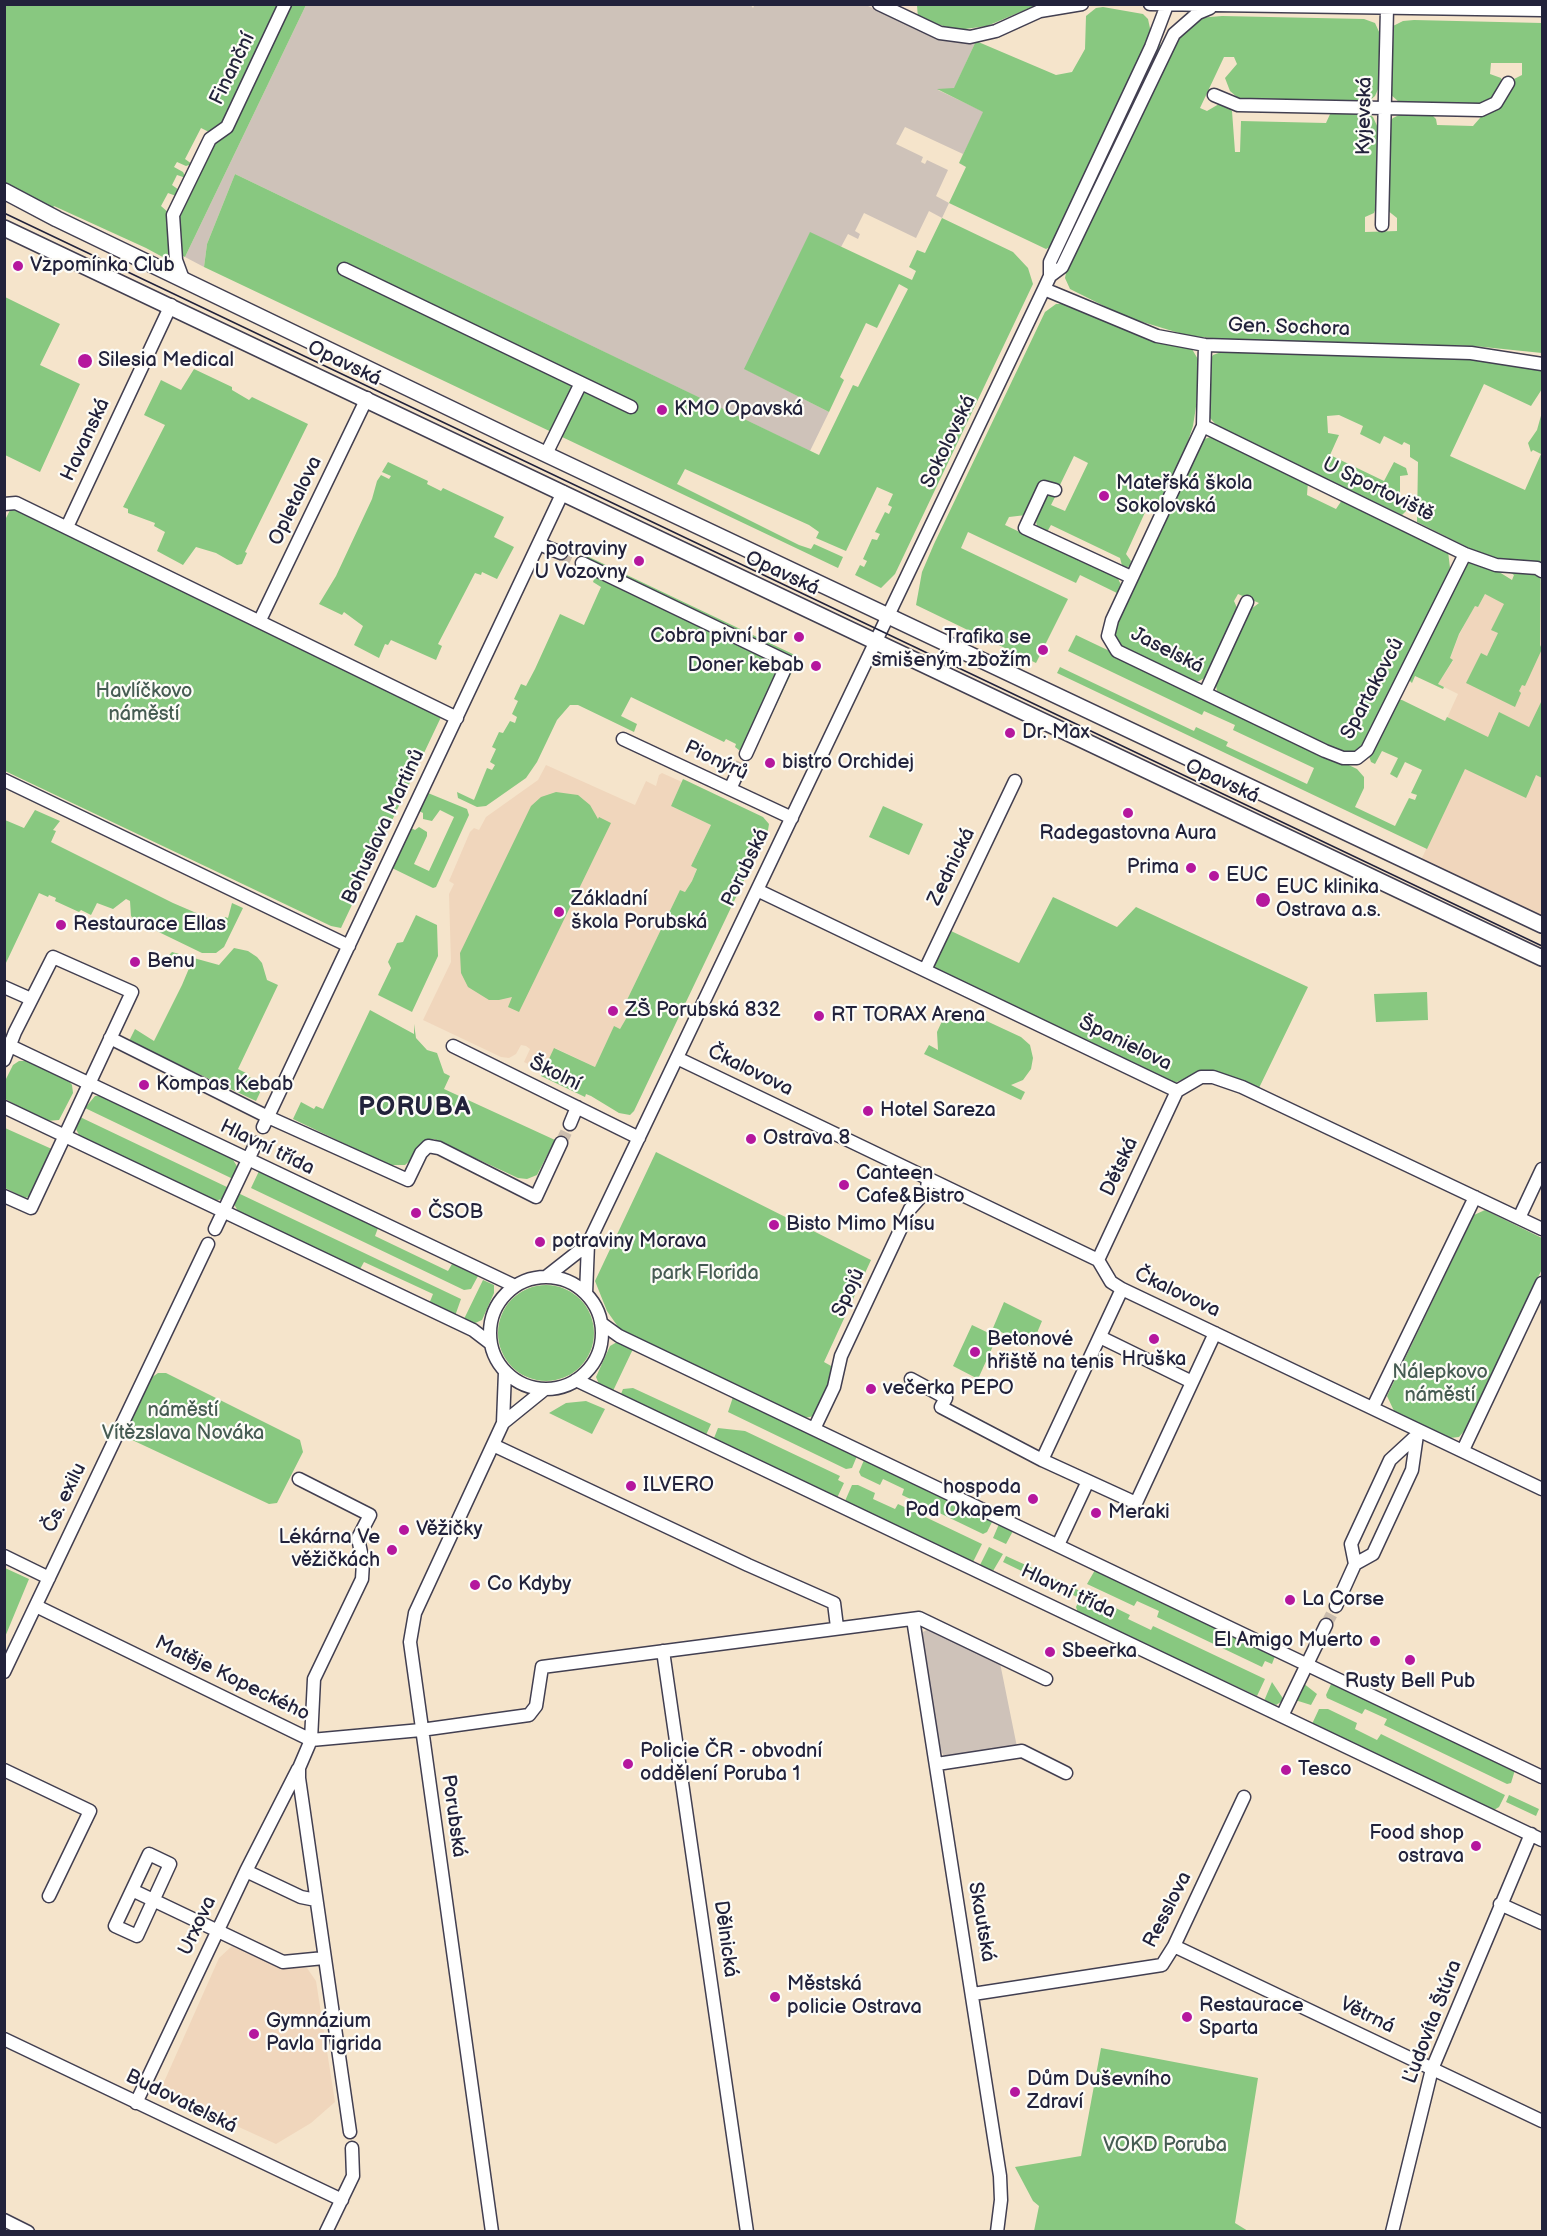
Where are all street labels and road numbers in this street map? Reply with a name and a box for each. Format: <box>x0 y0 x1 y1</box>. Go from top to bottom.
street label: Finanční <box>205 29 261 109</box>
street label: Kyjevská <box>1352 77 1378 155</box>
street label: Gen. Sochora <box>1228 314 1350 342</box>
street label: Opavská <box>303 336 385 392</box>
street label: Sokolovská <box>916 392 982 492</box>
street label: Havanská <box>56 395 116 485</box>
street label: Opletalova <box>264 453 328 549</box>
street label: U Sportoviště <box>1318 453 1438 527</box>
street label: Opavská <box>741 547 823 601</box>
street label: Jaselská <box>1127 623 1207 679</box>
street label: Spartakovců <box>1336 634 1410 744</box>
street label: Pionýrů <box>680 736 752 786</box>
street label: Bohuslava Martinů <box>338 746 430 908</box>
street label: Opavská <box>1181 755 1263 809</box>
street label: Zednická <box>923 824 981 910</box>
street label: Porubská <box>717 825 775 911</box>
street label: Španielova <box>1075 1011 1175 1077</box>
street label: Čkalovova <box>703 1040 797 1102</box>
street label: Školní <box>525 1051 585 1097</box>
street label: Hlavní třída <box>216 1115 318 1181</box>
street label: Dětská <box>1096 1134 1144 1200</box>
street label: Čkalovova <box>1130 1263 1224 1323</box>
street label: Spojů <box>827 1265 871 1321</box>
street label: Čs. exilu <box>38 1459 92 1537</box>
street label: Hlavní třída <box>1017 1560 1119 1624</box>
street label: Matěje Kopeckého <box>151 1631 313 1727</box>
street label: Porubská <box>435 1773 471 1859</box>
street label: Resslova <box>1139 1868 1197 1952</box>
street label: Skautská <box>962 1880 1000 1964</box>
street label: Urxova <box>174 1893 222 1959</box>
street label: Dělnická <box>708 1899 742 1979</box>
street label: Ľudovíta Štúra <box>1398 1957 1468 2087</box>
street label: Větrná <box>1336 1993 1398 2039</box>
street label: Budovatelská <box>121 2065 241 2139</box>

